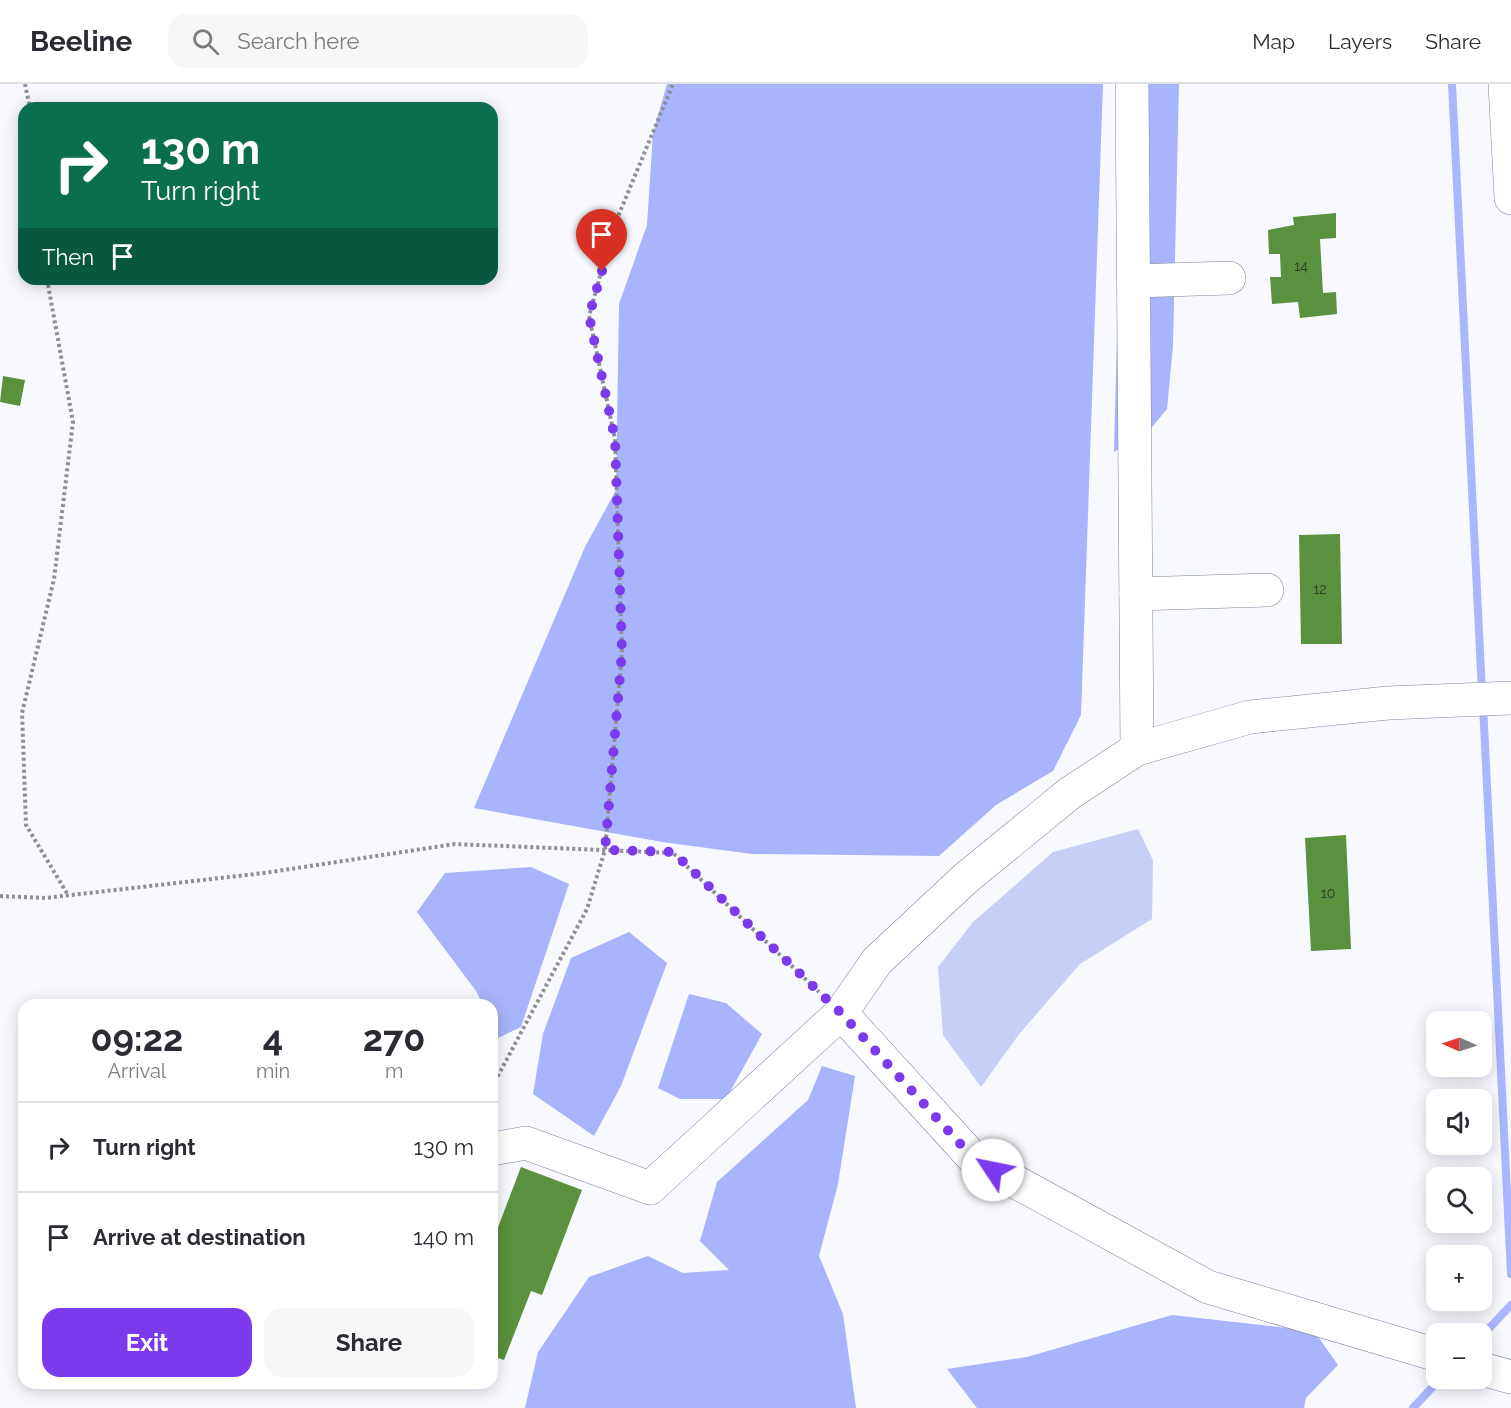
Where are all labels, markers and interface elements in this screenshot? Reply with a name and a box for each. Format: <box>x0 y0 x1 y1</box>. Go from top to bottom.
search box <box>168 14 588 68</box>
text: Beeline <box>30 25 132 58</box>
icon: search <box>189 25 222 58</box>
text: Search here <box>237 28 359 54</box>
text: Map <box>1252 29 1295 54</box>
text: Layers <box>1328 29 1392 54</box>
text: Share <box>1425 29 1481 54</box>
text: 130 m <box>141 125 260 174</box>
icon: right <box>42 126 120 204</box>
text: Turn right <box>141 175 260 206</box>
pin <box>576 209 627 271</box>
icon: arrive <box>585 218 618 251</box>
icon: arrive <box>106 240 139 273</box>
text: Then <box>42 244 94 270</box>
house number: 14 <box>1294 258 1308 274</box>
house number: 12 <box>1313 581 1327 597</box>
house number: 10 <box>1321 885 1335 901</box>
north arrow <box>1426 1011 1492 1077</box>
map controls <box>1426 1011 1492 1389</box>
text: 09:22 <box>91 1017 183 1059</box>
text: 4 <box>263 1017 283 1059</box>
text: 270 <box>363 1017 425 1059</box>
text: Arrival <box>108 1059 166 1083</box>
text: min <box>256 1059 290 1083</box>
text: m <box>385 1059 403 1083</box>
button: sound <box>1426 1089 1492 1155</box>
icon: right <box>42 1131 75 1164</box>
text: Turn right <box>93 1134 196 1160</box>
text: 130 m <box>414 1134 474 1160</box>
position arrow <box>961 1138 1025 1202</box>
button: search <box>1426 1167 1492 1233</box>
icon: arrive <box>42 1221 75 1254</box>
text: Arrive at destination <box>93 1224 306 1250</box>
text: 140 m <box>413 1224 474 1250</box>
button: + <box>1426 1245 1492 1311</box>
button: Exit <box>42 1308 252 1377</box>
button: Share <box>264 1308 474 1377</box>
button: − <box>1426 1323 1492 1389</box>

